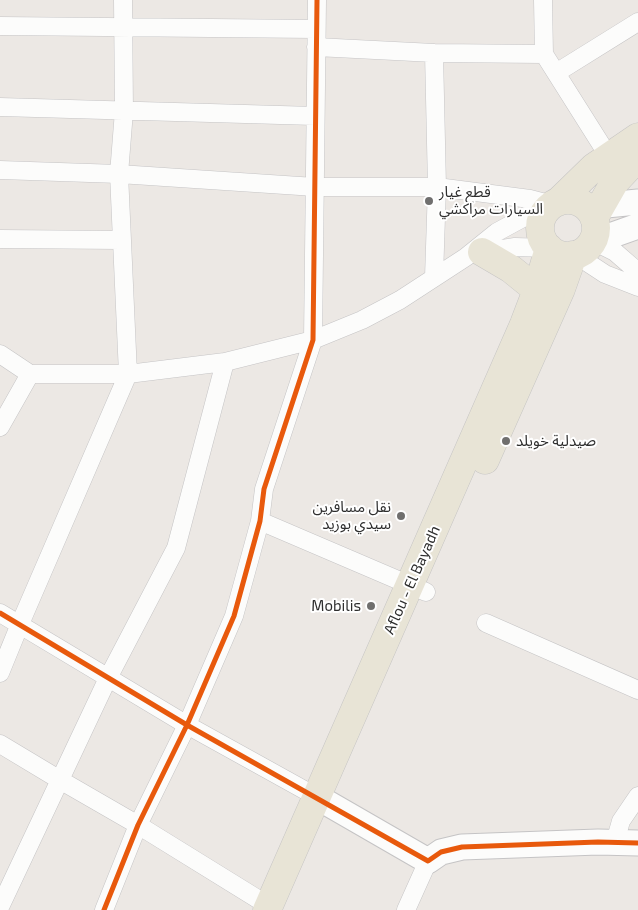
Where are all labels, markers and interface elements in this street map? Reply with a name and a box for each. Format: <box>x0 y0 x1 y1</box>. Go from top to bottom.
place label: قطع غيار السيارات مراكشي <box>439 183 543 218</box>
marker: قطع غيار السيارات مراكشي <box>423 195 435 207</box>
place label: صيدلية خويلد <box>516 432 596 450</box>
marker: صيدلية خويلد <box>500 435 512 447</box>
place label: نقل مسافرين سيدي بوزيد <box>313 498 391 533</box>
marker: نقل مسافرين سيدي بوزيد <box>395 510 407 522</box>
street label: Aflou - El Bayadh <box>380 523 444 637</box>
place label: Mobilis <box>311 597 361 615</box>
marker: Mobilis <box>365 600 377 612</box>

